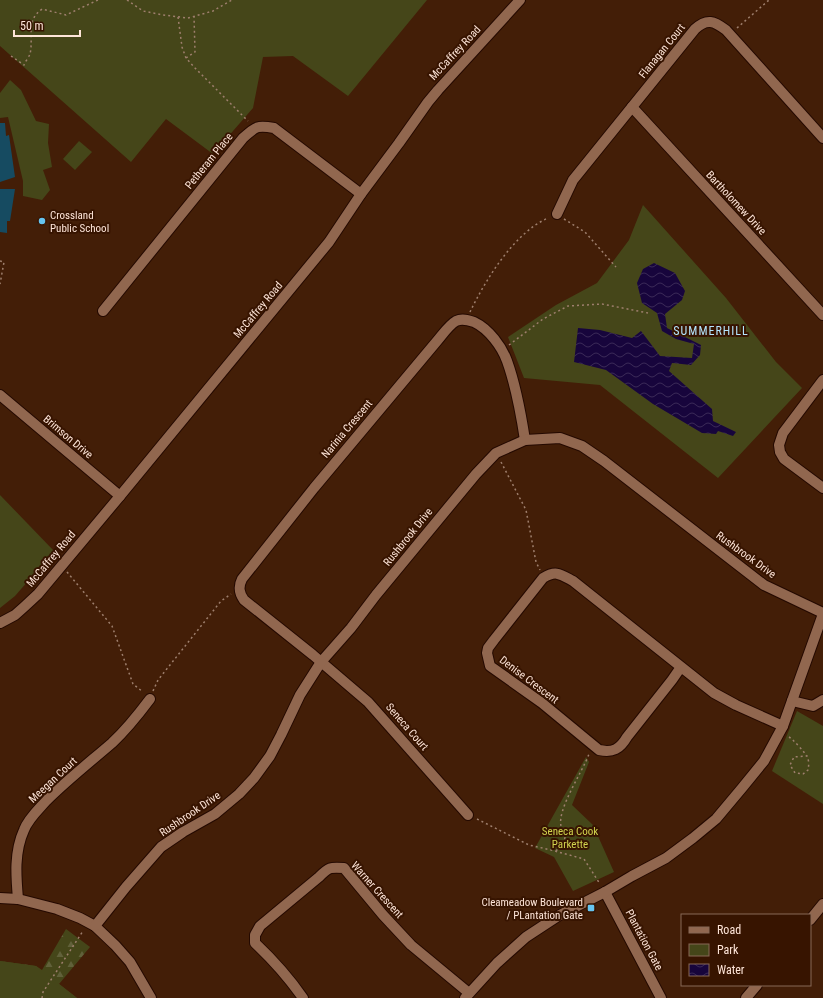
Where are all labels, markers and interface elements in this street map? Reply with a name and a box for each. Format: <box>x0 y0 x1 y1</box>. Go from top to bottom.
scale bar <box>14 12 80 38</box>
text: 50 m <box>20 19 44 33</box>
street label: Flanagan Court <box>636 21 688 81</box>
street label: McCaffrey Road <box>427 23 483 83</box>
street label: Petheram Place <box>182 130 236 192</box>
street label: Bartholomew Drive <box>703 169 769 237</box>
place label: Crossland Public School <box>50 209 109 235</box>
marker: Crossland Public School <box>37 216 47 226</box>
street label: McCaffrey Road <box>231 279 285 341</box>
district label: SUMMERHILL <box>673 324 749 338</box>
street label: Narinia Crescent <box>319 397 375 461</box>
street label: Brimson Drive <box>41 413 95 461</box>
street label: Rushbrook Drive <box>381 505 435 569</box>
street label: McCaffrey Road <box>24 528 78 590</box>
street label: Rushbrook Drive <box>714 529 778 581</box>
street label: Denise Crescent <box>497 654 561 706</box>
street label: Seneca Court <box>383 701 431 753</box>
street label: Meegan Court <box>26 754 80 806</box>
street label: Rushbrook Drive <box>157 789 223 839</box>
park label: Seneca Cook Parkette <box>542 825 598 851</box>
street label: Warner Crescent <box>348 859 406 921</box>
place label: Cleameadow Boulevard / PLantation Gate <box>481 896 583 922</box>
marker: Cleameadow Boulevard / PLantation Gate <box>586 903 596 913</box>
street label: Plantation Gate <box>623 907 665 973</box>
legend <box>681 914 811 986</box>
text: Road <box>717 923 741 937</box>
text: Park <box>717 943 739 957</box>
text: Water <box>717 963 745 977</box>

